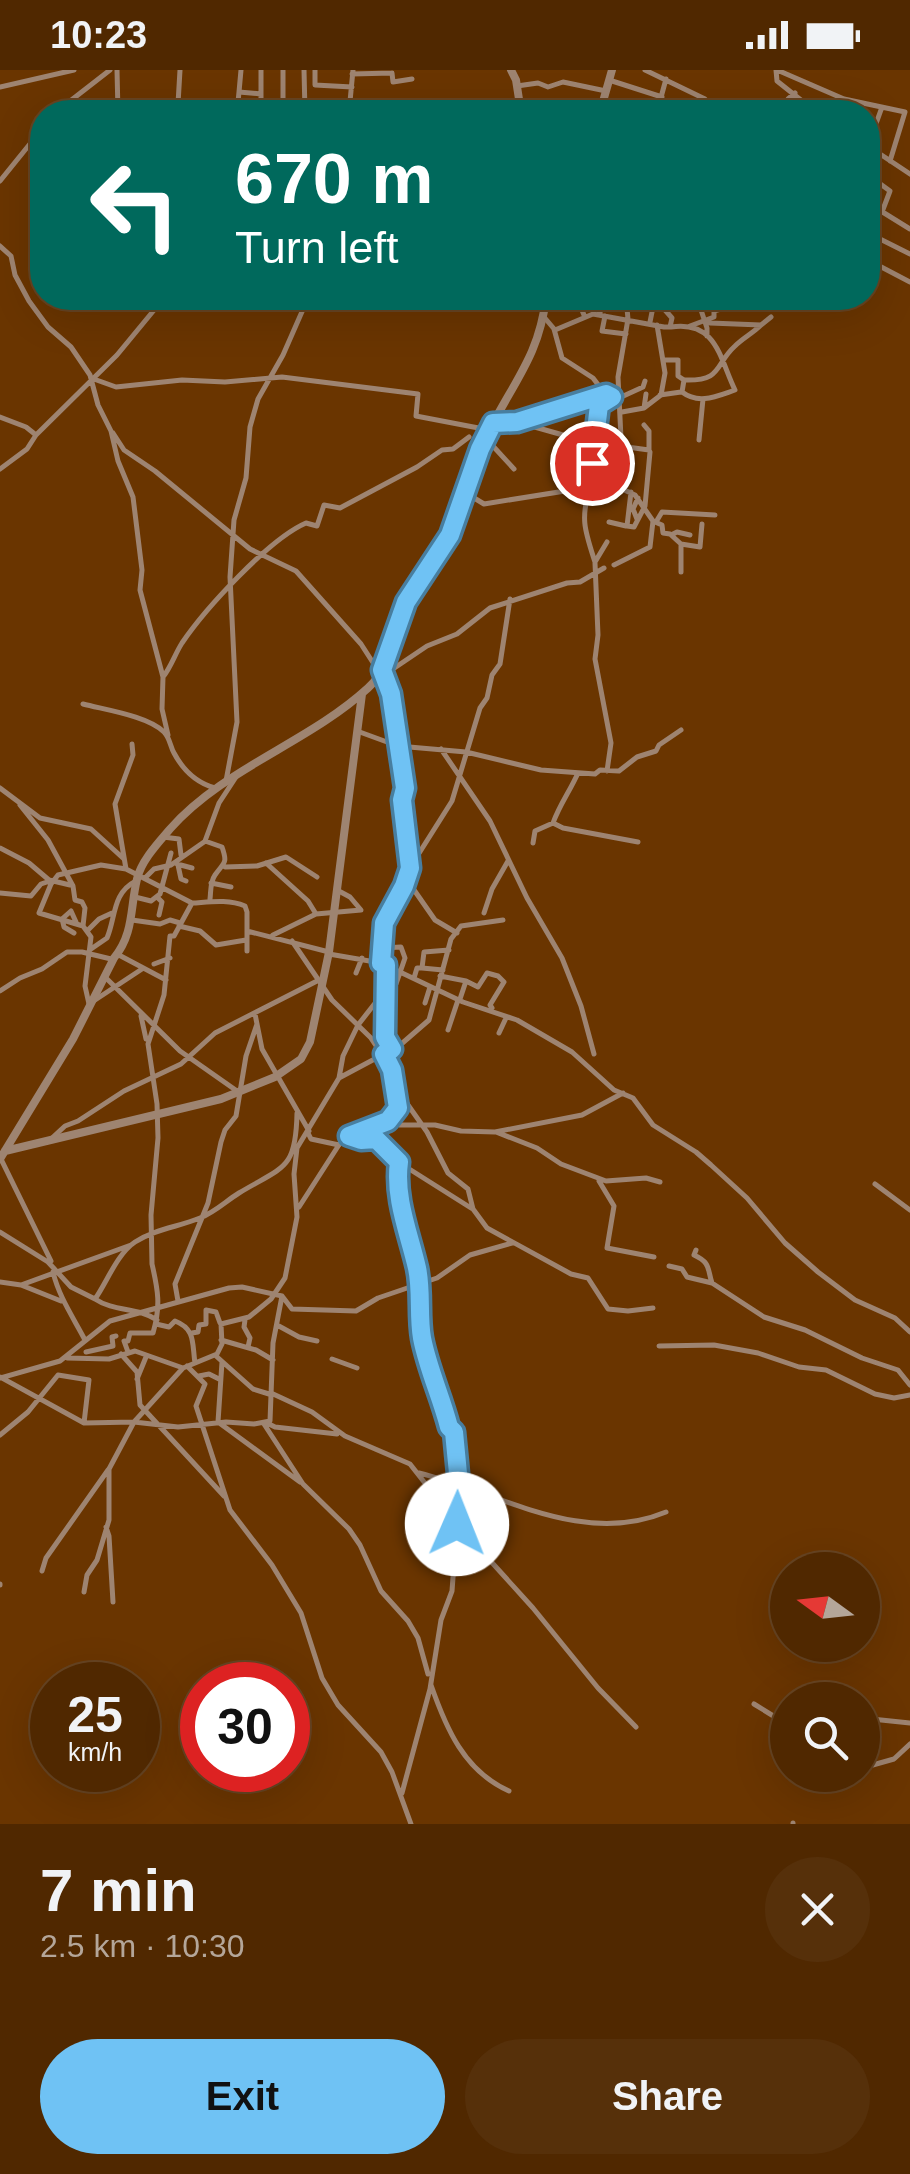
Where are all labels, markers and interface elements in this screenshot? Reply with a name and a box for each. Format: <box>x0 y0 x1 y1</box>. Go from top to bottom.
text: 10:23 <box>50 14 147 56</box>
icon: left <box>70 140 200 270</box>
text: 670 m <box>235 140 433 218</box>
text: Turn left <box>235 222 398 273</box>
pin <box>550 421 635 506</box>
icon: arrive <box>565 436 620 491</box>
position arrow <box>405 1472 509 1576</box>
north arrow <box>770 1552 880 1662</box>
map controls <box>770 1552 880 1792</box>
speed limit sign: 30 <box>180 1662 310 1792</box>
button: search <box>770 1682 880 1792</box>
text: 25 <box>67 1687 123 1743</box>
text: km/h <box>68 1738 122 1766</box>
text: 7 min <box>40 1857 197 1924</box>
button: close <box>765 1857 870 1962</box>
text: 2.5 km · 10:30 <box>40 1928 245 1964</box>
button: Exit <box>40 2039 445 2154</box>
button: Share <box>465 2039 870 2154</box>

